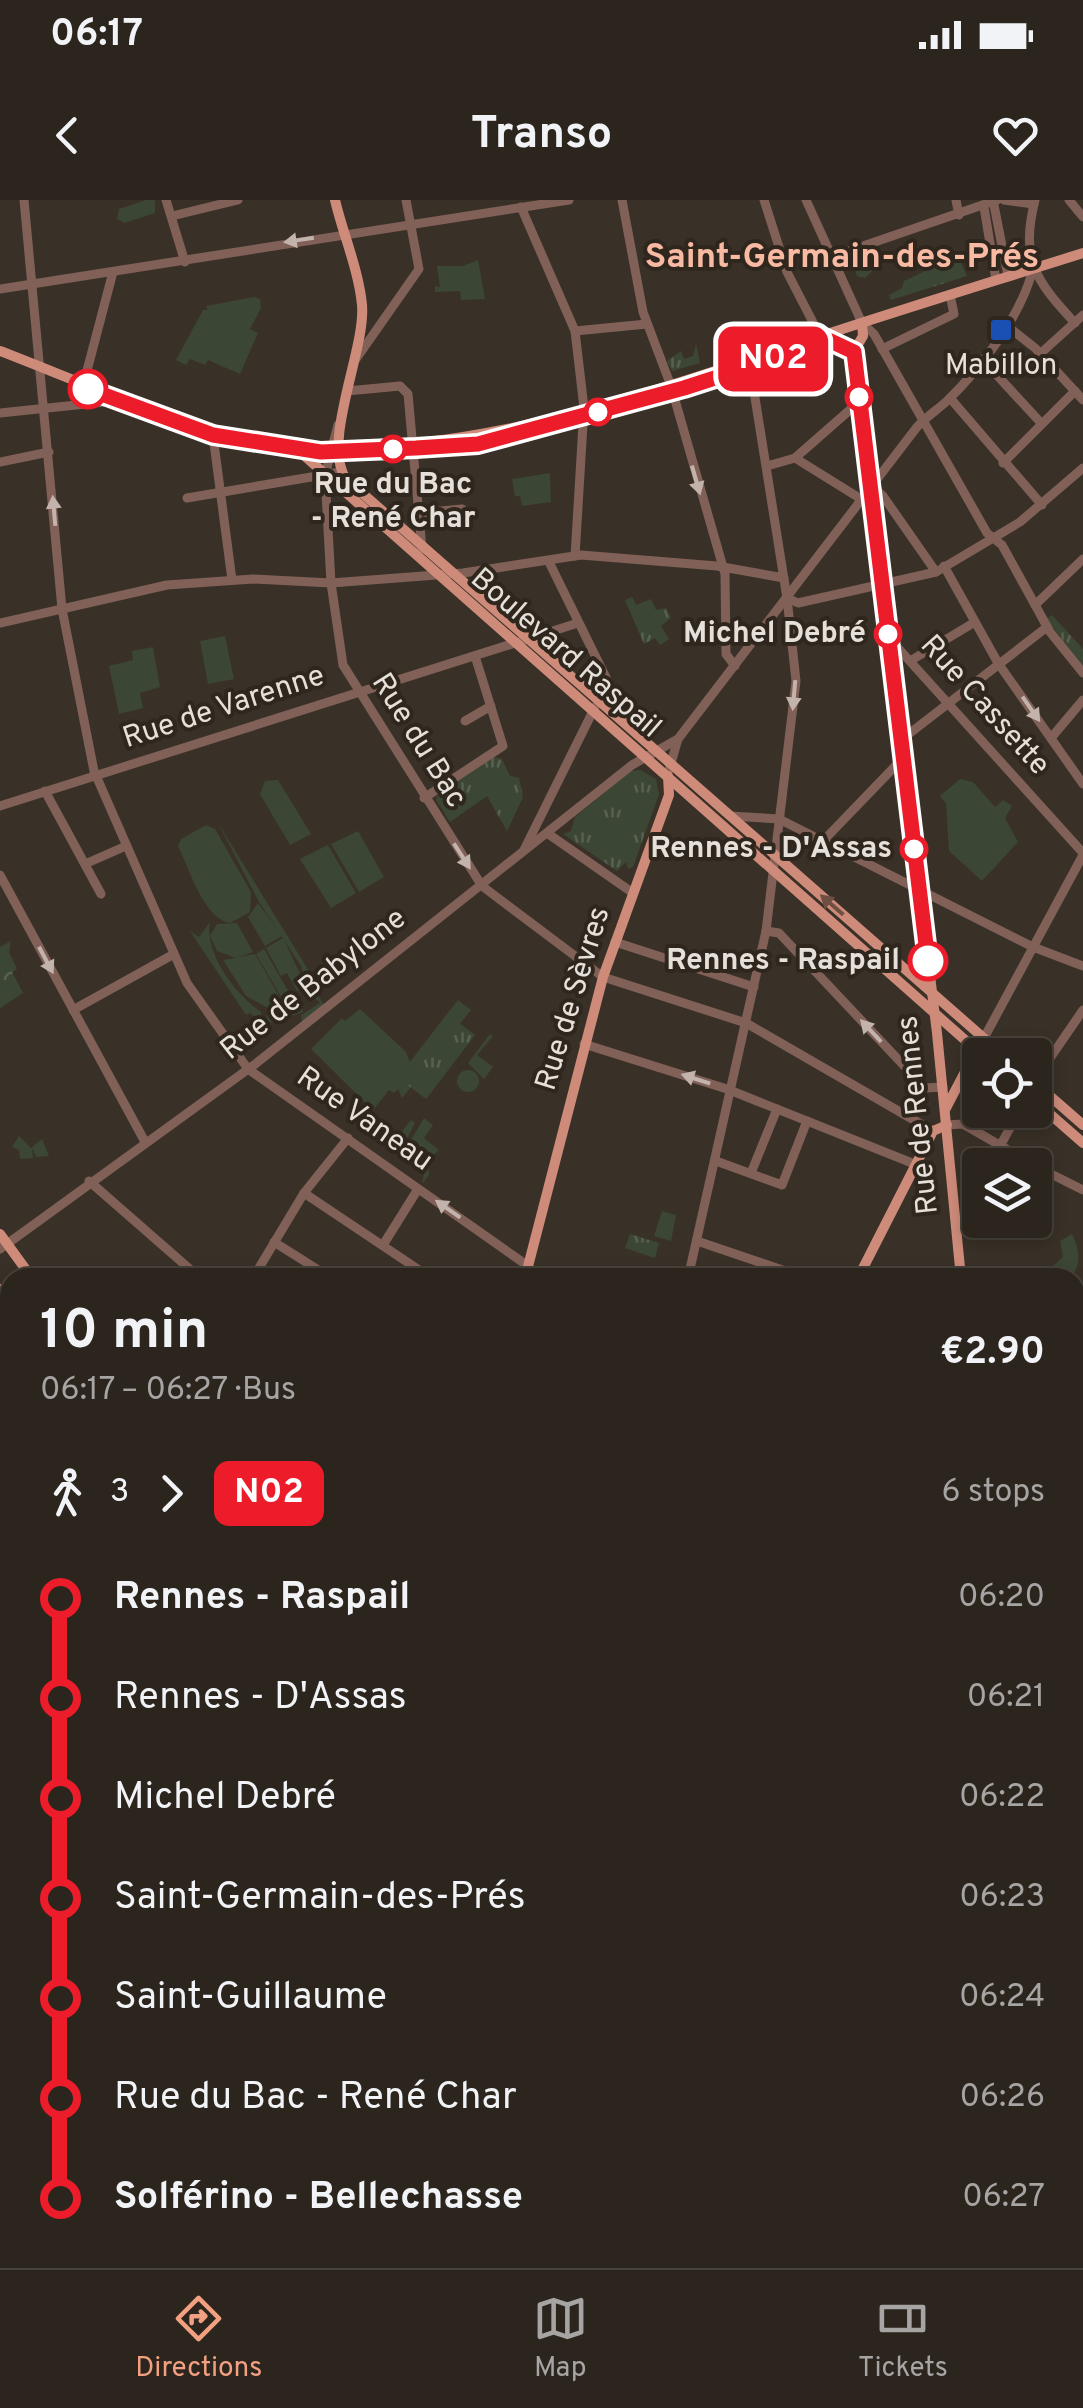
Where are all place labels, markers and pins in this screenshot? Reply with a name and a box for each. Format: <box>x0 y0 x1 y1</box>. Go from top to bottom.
marker: Mabillon <box>988 317 1014 343</box>
place label: Mabillon <box>945 348 1057 385</box>
unlabelled marker <box>69 370 107 408</box>
unlabelled marker <box>846 384 872 410</box>
unlabelled marker <box>585 399 611 425</box>
marker: Rue du Bac - René Char <box>380 436 406 462</box>
place label: Rue du Bac - René Char <box>311 467 476 538</box>
place label: Michel Debré <box>683 616 866 653</box>
marker: Michel Debré <box>875 621 901 647</box>
place label: Rennes - D'Assas <box>650 831 892 868</box>
marker: Rennes - D'Assas <box>901 836 927 862</box>
marker: Rennes - Raspail <box>909 942 947 980</box>
place label: Rennes - Raspail <box>666 943 900 980</box>

